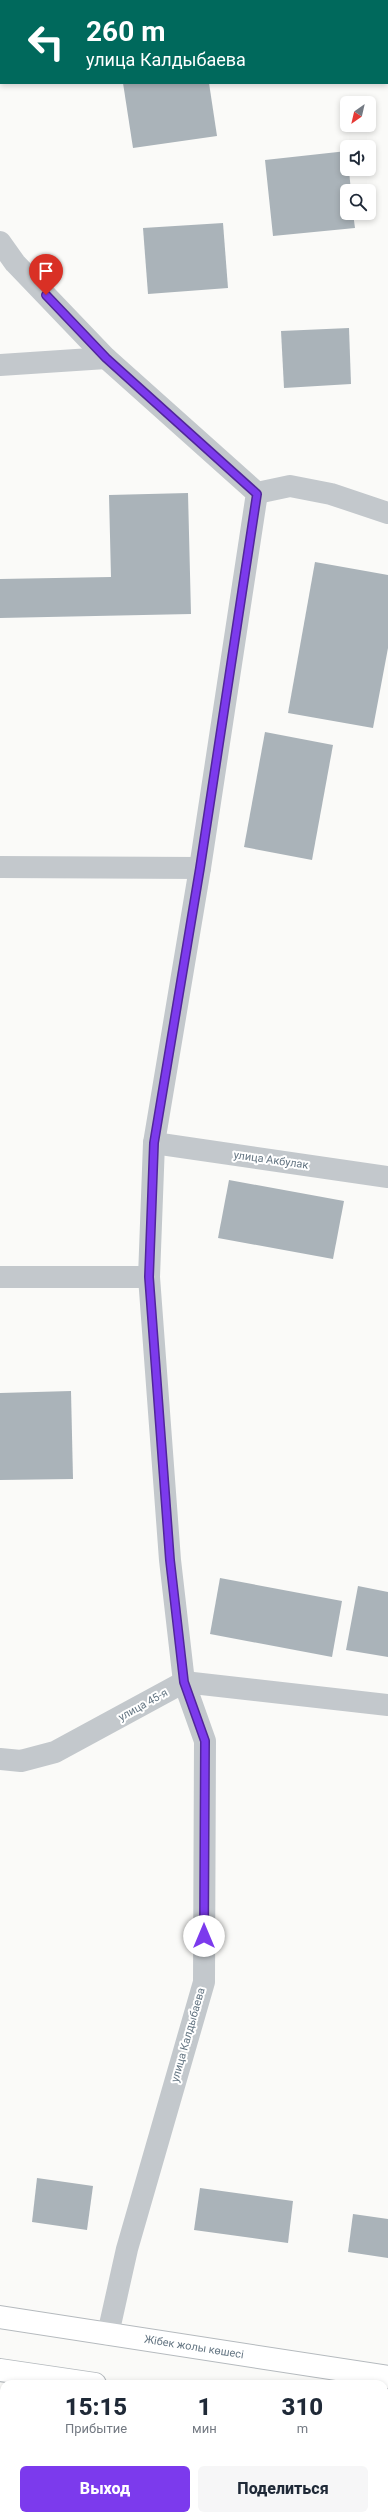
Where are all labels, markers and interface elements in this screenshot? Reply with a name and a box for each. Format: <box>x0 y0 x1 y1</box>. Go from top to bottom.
text: 260 m <box>86 15 165 48</box>
icon: left <box>20 16 72 68</box>
text: улица Калдыбаева <box>86 49 246 70</box>
north arrow <box>340 96 376 132</box>
map controls <box>340 96 376 220</box>
button: sound <box>340 140 376 176</box>
button: search <box>340 184 376 220</box>
pin <box>29 254 63 295</box>
icon: arrive <box>35 260 57 282</box>
street label: улица Акбулак <box>233 1148 309 1172</box>
street label: улица 45-я <box>116 1686 170 1724</box>
position arrow <box>183 1915 225 1957</box>
street label: улица Калдыбаева <box>168 1986 208 2084</box>
street label: Жібек жолы көшесі <box>143 2333 245 2361</box>
text: 15:15 <box>65 2393 127 2421</box>
text: 1 <box>197 2393 211 2421</box>
text: 310 <box>282 2393 323 2421</box>
text: Прибытие <box>65 2421 127 2436</box>
text: мин <box>192 2421 217 2436</box>
text: m <box>297 2421 308 2436</box>
button: Выход <box>20 2466 190 2512</box>
button: Поделиться <box>198 2466 368 2512</box>

